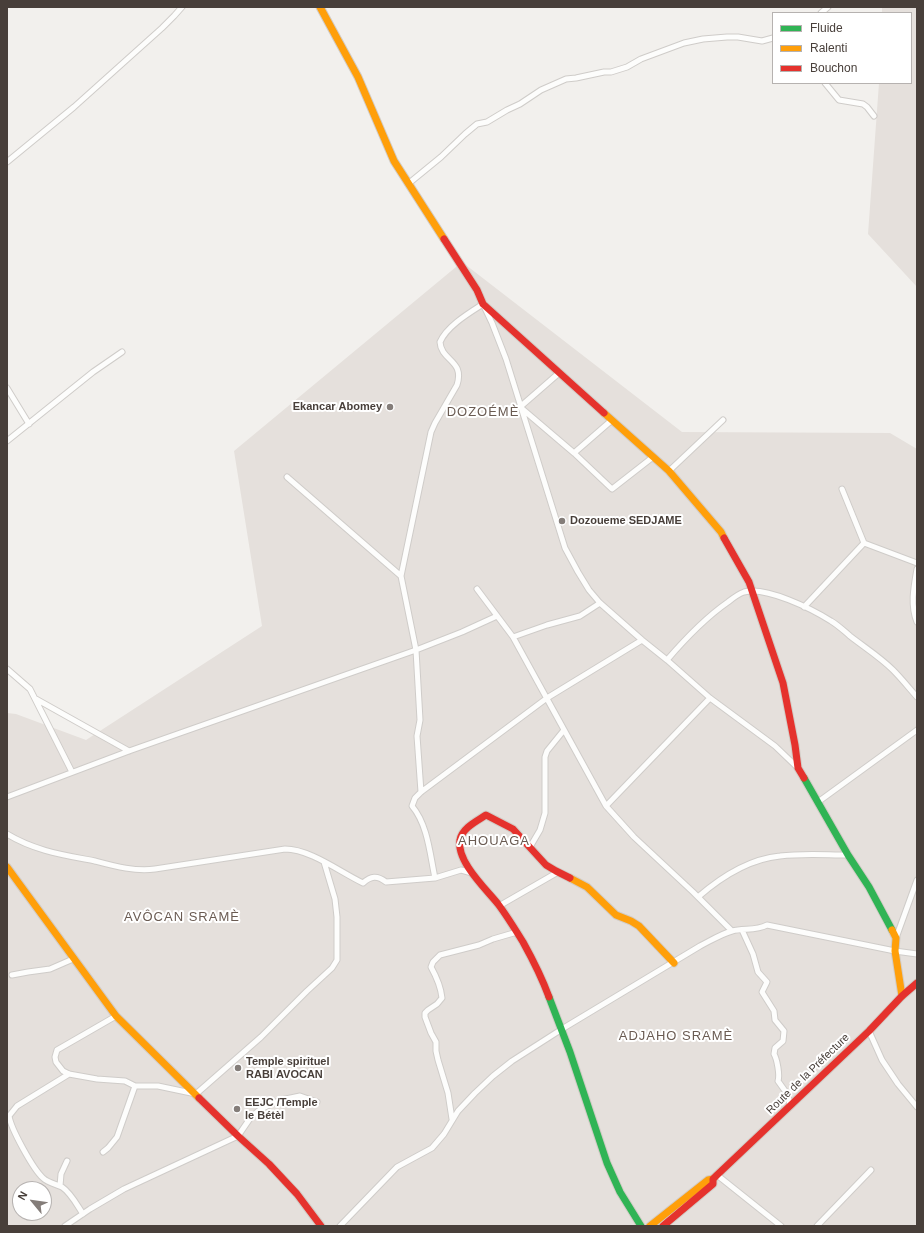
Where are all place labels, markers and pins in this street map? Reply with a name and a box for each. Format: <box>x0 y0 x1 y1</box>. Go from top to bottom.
place label: Ekancar Abomey <box>293 400 382 414</box>
marker: Ekancar Abomey <box>385 402 395 412</box>
place label: Dozoueme SEDJAME <box>570 514 682 528</box>
marker: Dozoueme SEDJAME <box>557 516 567 526</box>
place label: Temple spirituel RABI AVOCAN <box>246 1055 330 1081</box>
marker: Temple spirituel RABI AVOCAN <box>233 1063 243 1073</box>
place label: EEJC /Temple le Bétèl <box>245 1096 318 1122</box>
marker: EEJC /Temple le Bétèl <box>232 1104 242 1114</box>

